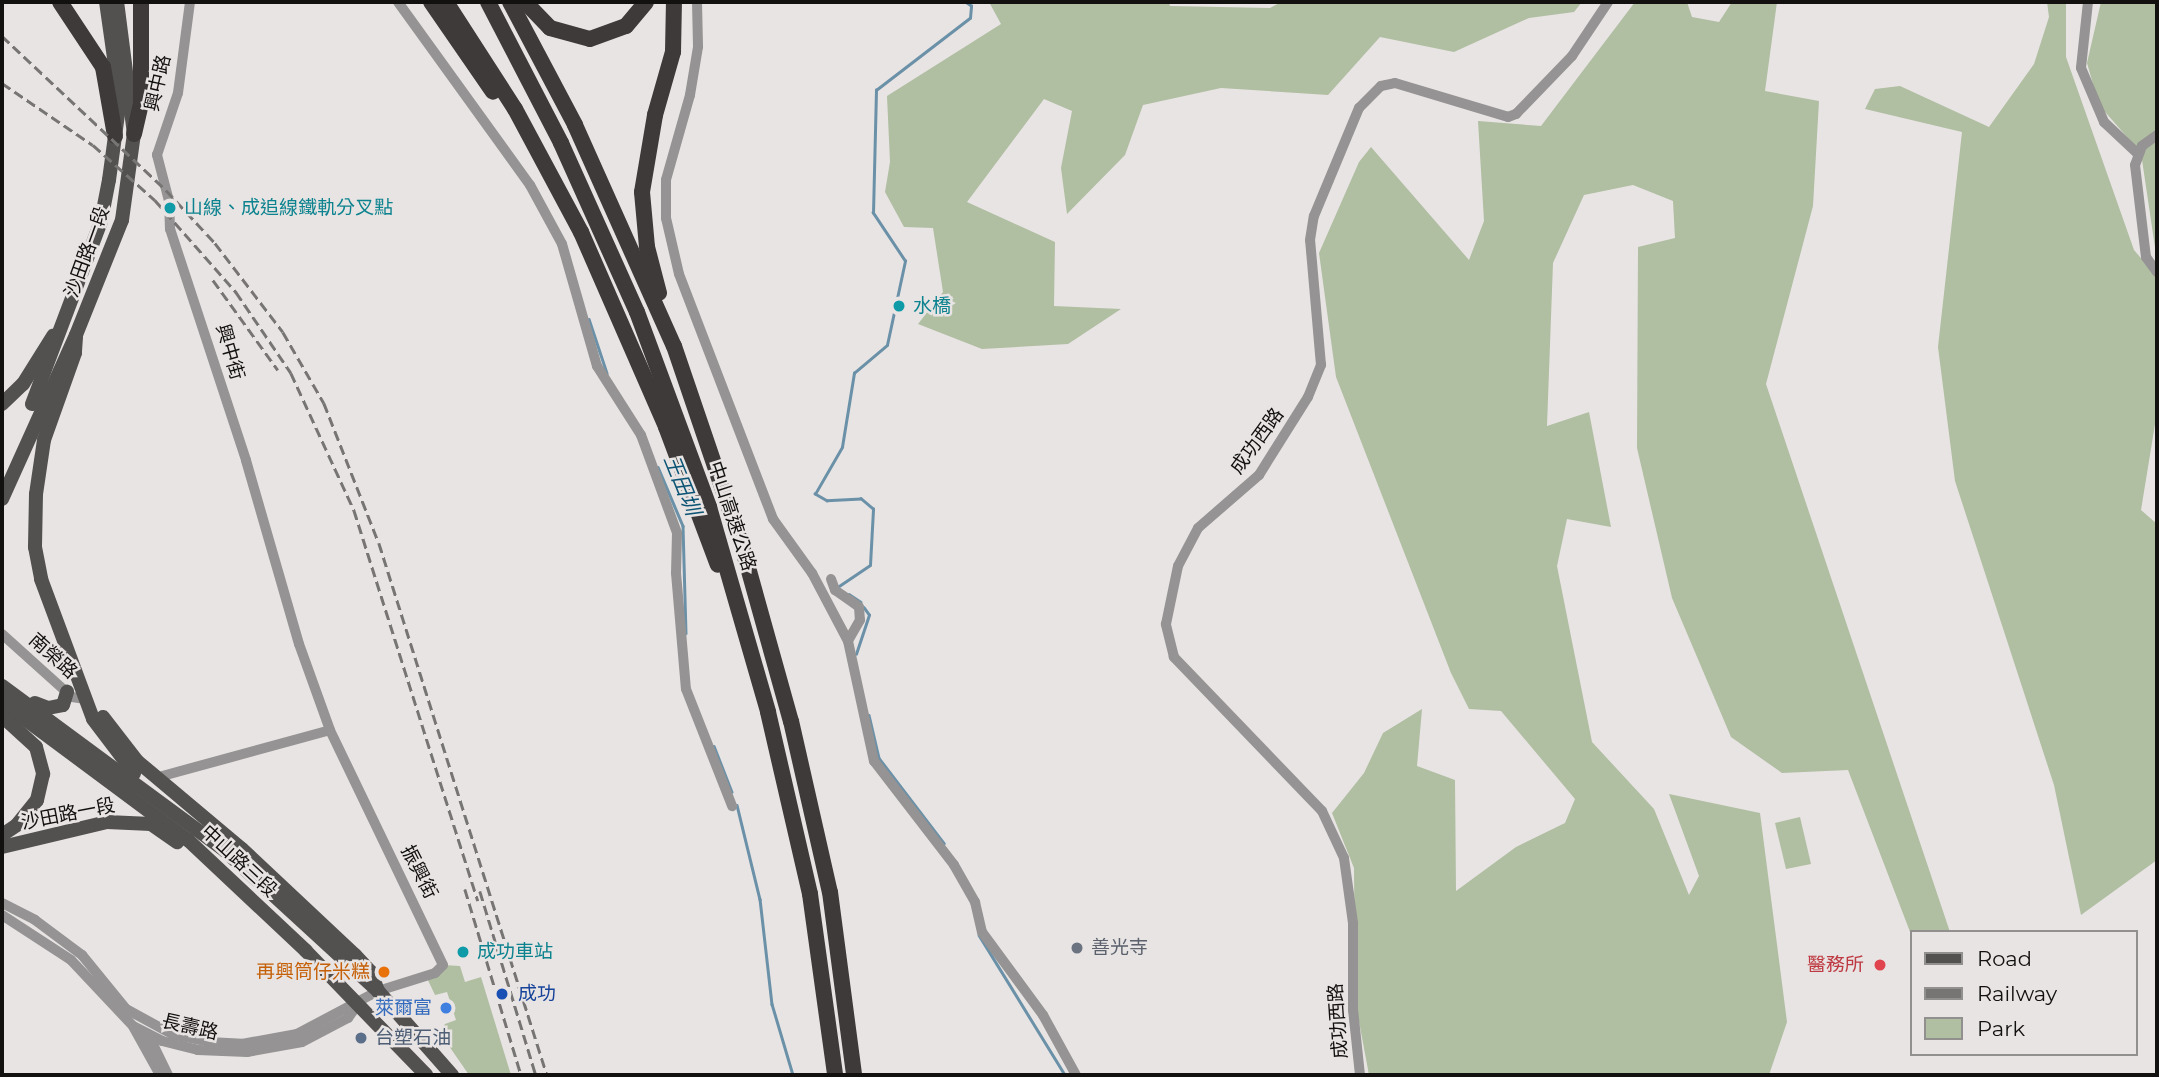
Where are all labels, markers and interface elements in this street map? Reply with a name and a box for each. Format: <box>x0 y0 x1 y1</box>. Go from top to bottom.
street label: 興中路 <box>140 53 176 113</box>
place label: 山線、成追線鐵軌分叉點 <box>184 197 393 219</box>
marker: 山線、成追線鐵軌分叉點 <box>162 200 178 216</box>
street label: 沙田路一段 <box>60 203 114 301</box>
place label: 水橋 <box>913 295 951 317</box>
marker: 水橋 <box>891 298 907 314</box>
street label: 興中街 <box>211 321 249 383</box>
street label: 成功西路 <box>1225 404 1289 478</box>
water label: 王田圳 <box>659 451 705 519</box>
street label: 中山高速公路 <box>704 458 760 574</box>
street label: 南榮路 <box>24 628 82 684</box>
street label: 沙田路一段 <box>19 794 117 834</box>
street label: 中山路三段 <box>196 820 282 902</box>
street label: 振興街 <box>396 841 442 903</box>
legend <box>1910 930 2138 1056</box>
place label: 善光寺 <box>1091 937 1148 959</box>
marker: 善光寺 <box>1069 940 1085 956</box>
place label: 成功車站 <box>477 941 553 963</box>
marker: 成功車站 <box>455 944 471 960</box>
text: Road <box>1977 946 2032 971</box>
place label: 醫務所 <box>1807 954 1864 976</box>
marker: 醫務所 <box>1870 955 1890 975</box>
place label: 再興筒仔米糕 <box>256 961 370 983</box>
marker: 再興筒仔米糕 <box>376 964 392 980</box>
text: Railway <box>1977 981 2057 1006</box>
street label: 成功西路 <box>1324 982 1352 1060</box>
place label: 成功 <box>518 983 556 1005</box>
marker: 成功 <box>492 984 512 1004</box>
place label: 萊爾富 <box>375 997 432 1019</box>
marker: 萊爾富 <box>438 1000 454 1016</box>
street label: 長壽路 <box>160 1009 220 1045</box>
text: Park <box>1977 1016 2025 1041</box>
place label: 台塑石油 <box>375 1027 451 1049</box>
marker: 台塑石油 <box>353 1030 369 1046</box>

